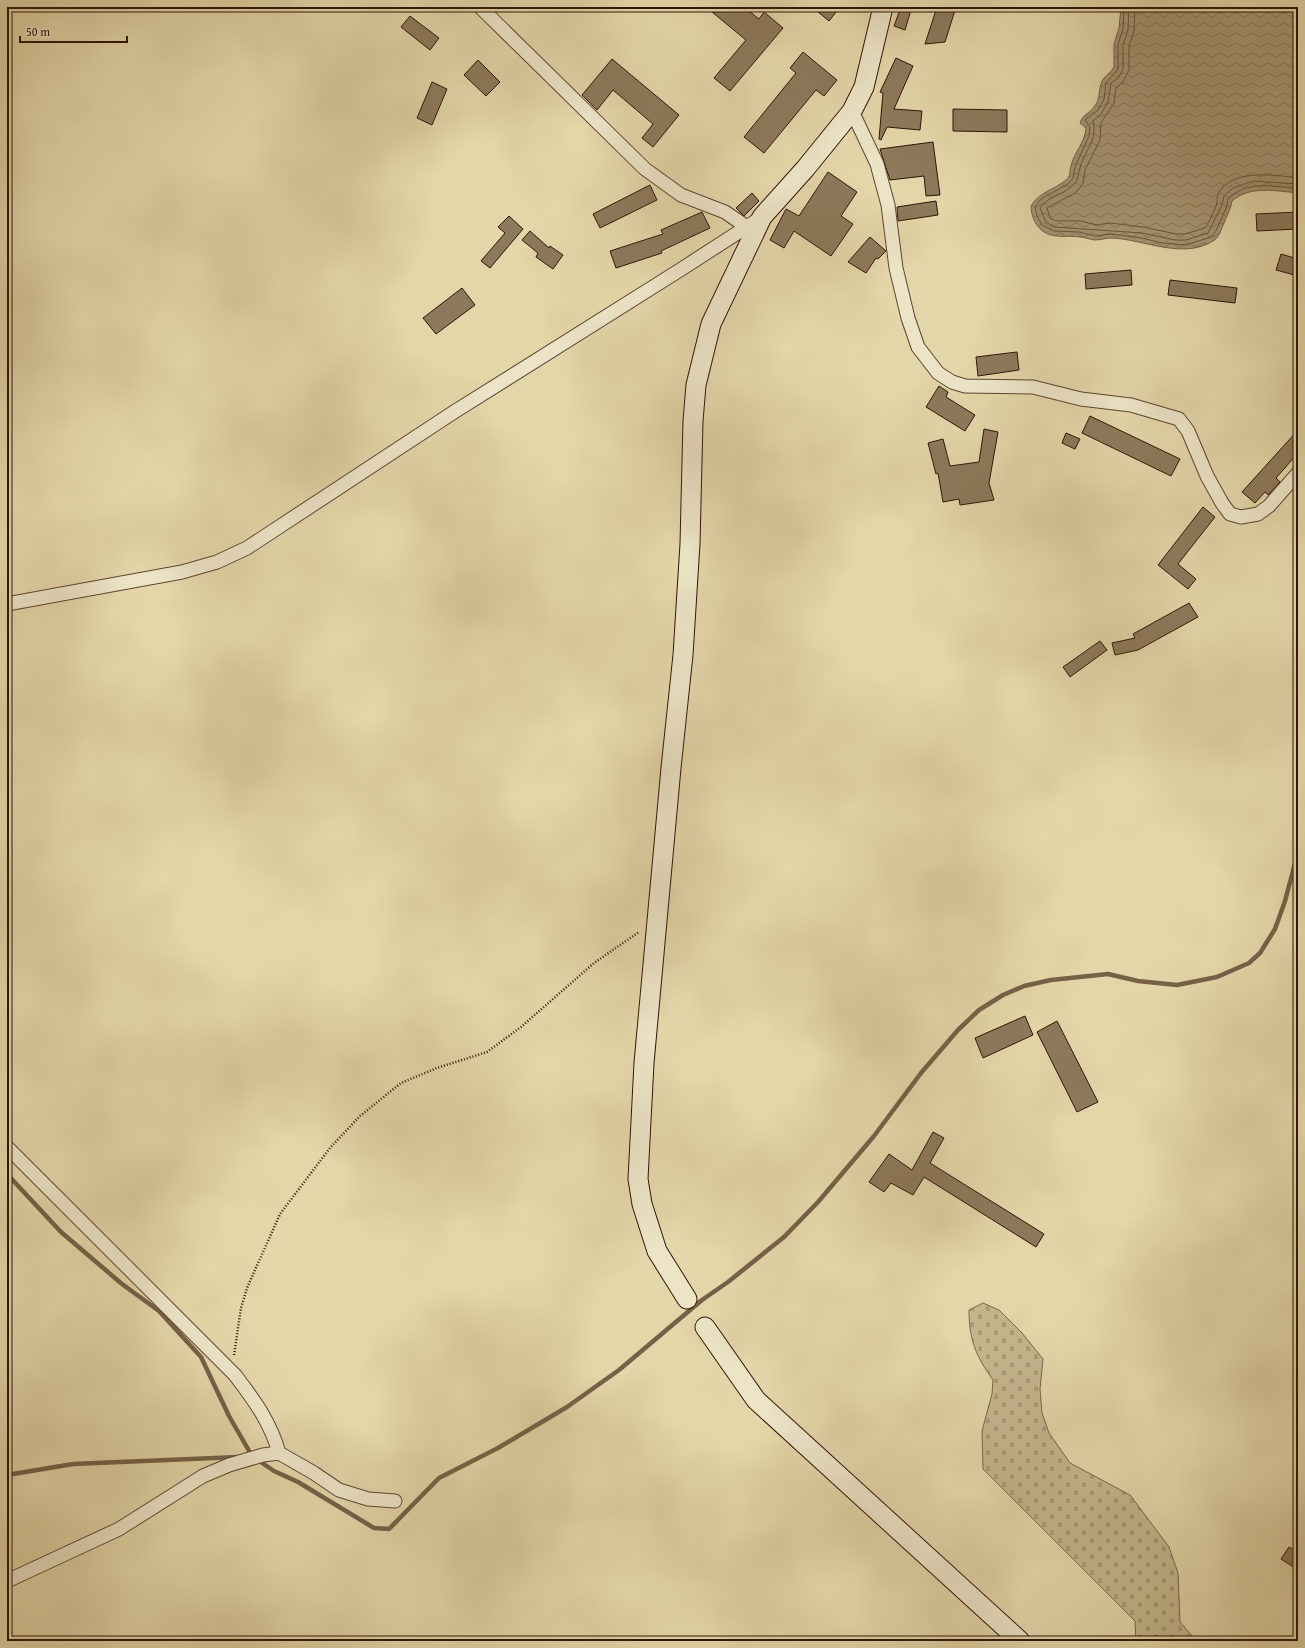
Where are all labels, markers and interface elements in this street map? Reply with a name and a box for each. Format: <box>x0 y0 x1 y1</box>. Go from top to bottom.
scale bar <box>20 18 127 44</box>
text: 50 m <box>26 23 50 40</box>

